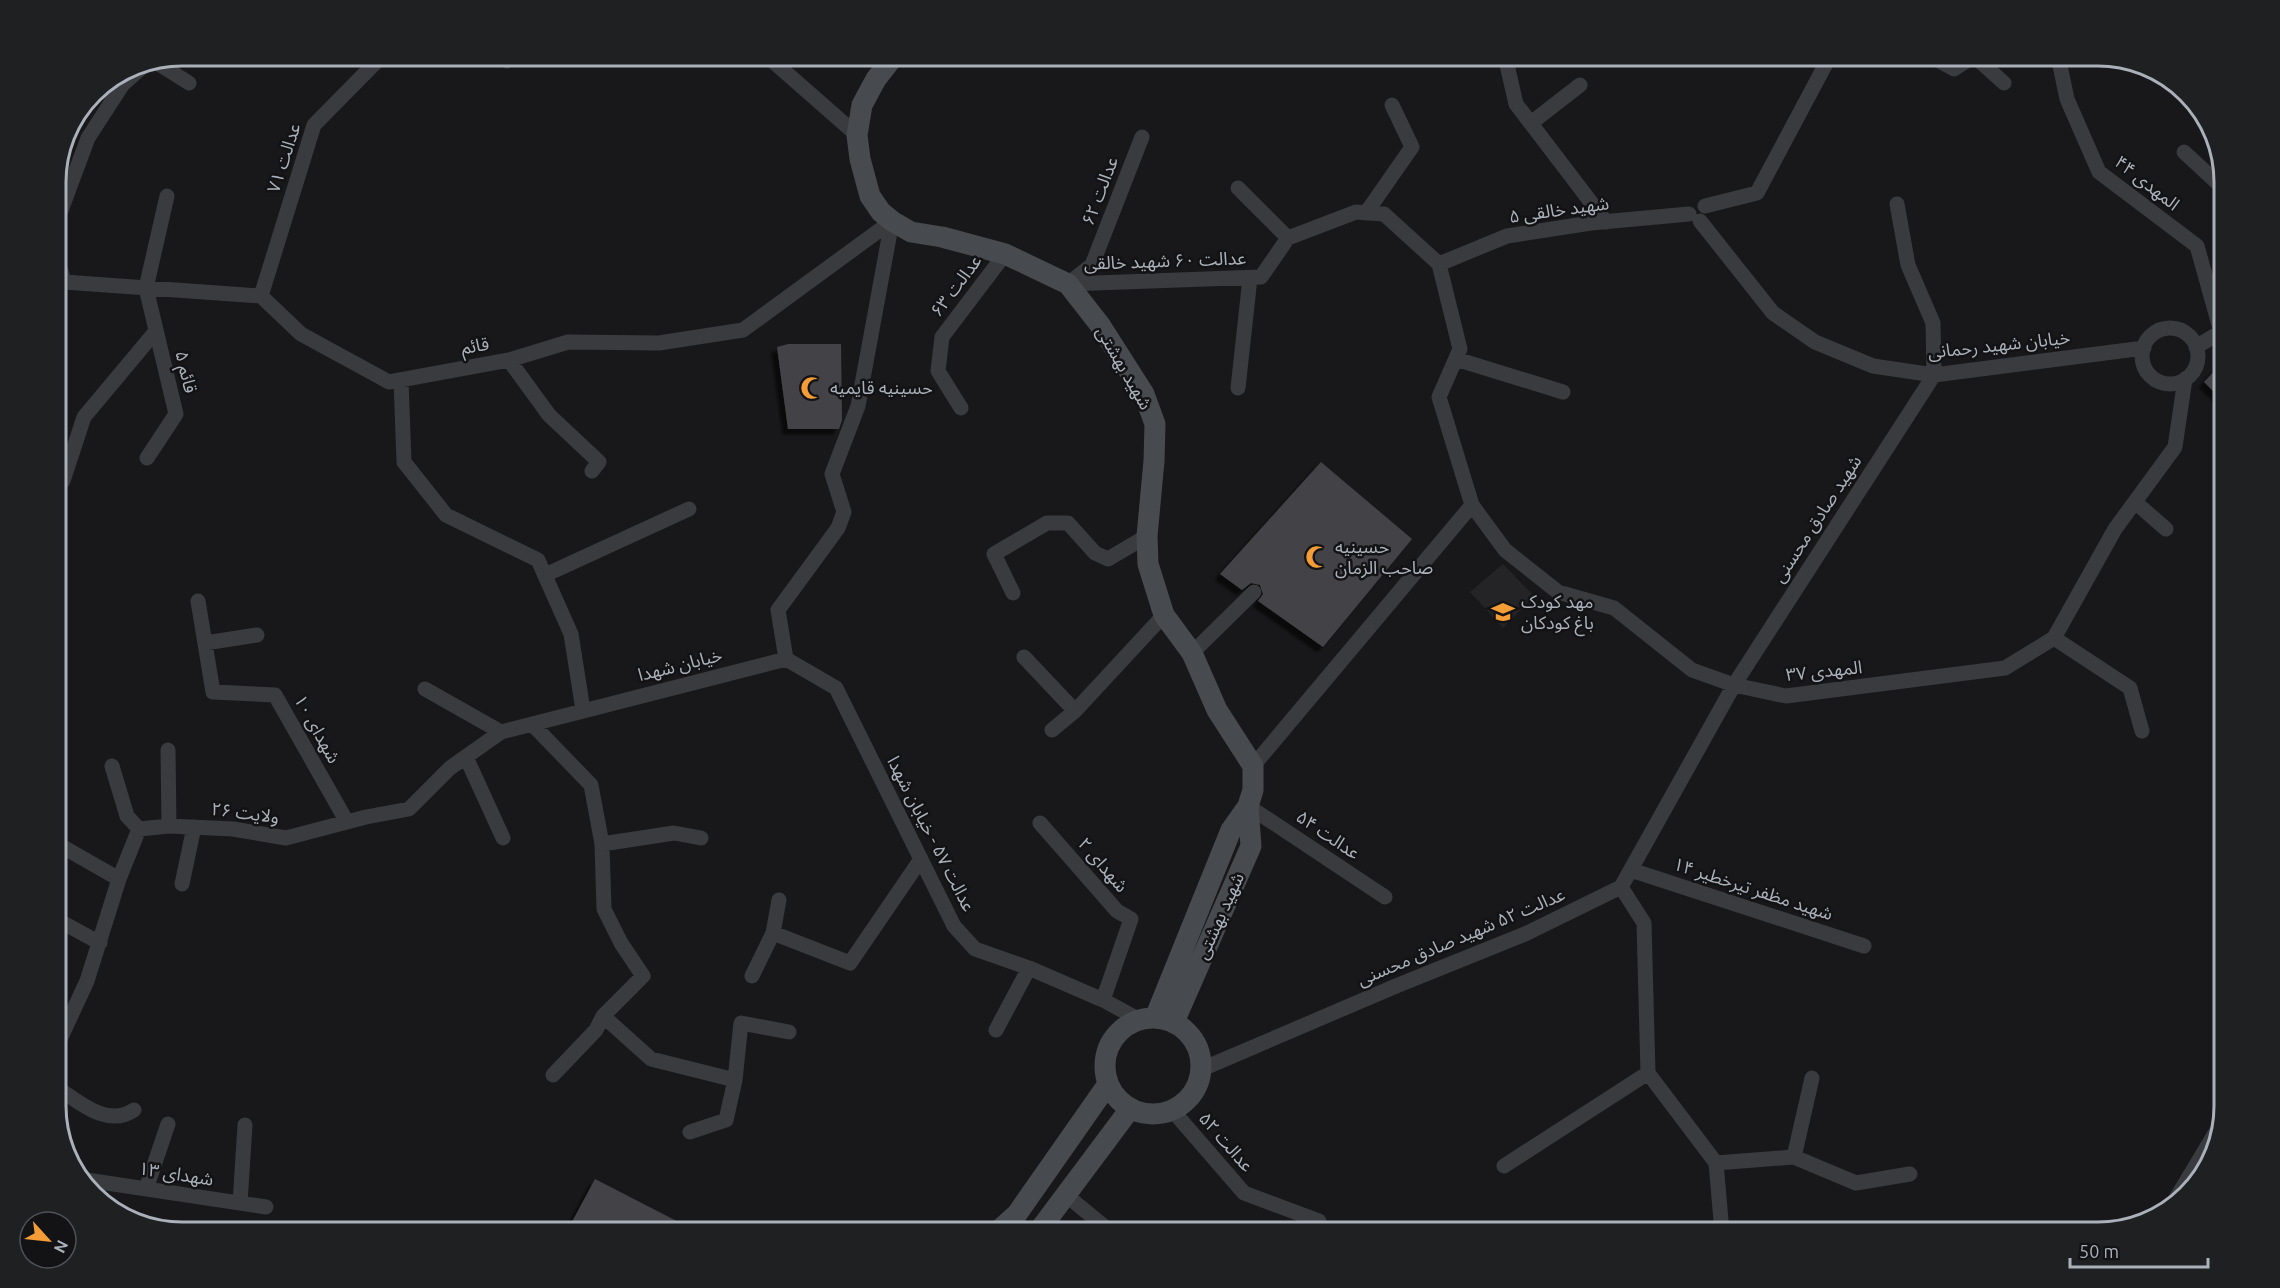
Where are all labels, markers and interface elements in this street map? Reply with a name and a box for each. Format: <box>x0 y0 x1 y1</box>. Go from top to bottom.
street label: عدالت ۷۱ <box>262 120 304 195</box>
street label: المهدی ۴۴ <box>2110 151 2184 215</box>
street label: عدالت ۶۲ <box>1077 153 1121 228</box>
street label: شهید خالقی ۵ <box>1508 192 1610 228</box>
street label: عدالت ۶۰ شهید خالقی <box>1083 247 1247 275</box>
street label: عدالت ۶۳ <box>926 251 985 320</box>
street label: شهید بهشتی <box>1091 322 1157 414</box>
street label: خیابان شهید رحمانی <box>1927 327 2071 363</box>
street label: قائم <box>459 333 491 361</box>
street label: قائم ۵ <box>169 349 202 396</box>
mosque icon: حسینیه قایمیه <box>799 375 825 401</box>
place label: حسینیه قایمیه <box>830 377 933 397</box>
street label: شهید صادق محسنی <box>1768 451 1866 587</box>
place label: حسینیه صاحب الزمان <box>1335 536 1433 579</box>
mosque icon: حسینیه صاحب الزمان <box>1304 544 1330 570</box>
place label: مهد کودک باغ کودکان <box>1521 591 1594 637</box>
school or university icon: مهد کودک باغ کودکان <box>1490 599 1516 625</box>
street label: خیابان شهدا <box>636 644 724 686</box>
street label: المهدی ۳۷ <box>1785 656 1863 686</box>
street label: شهدای ۱۰ <box>289 691 345 767</box>
street label: عدالت ۵۷ - خیابان شهدا <box>882 753 980 915</box>
street label: ولایت ۲۶ <box>210 798 280 827</box>
street label: عدالت ۵۴ <box>1293 806 1364 863</box>
street label: شهدای ۲ <box>1073 833 1133 897</box>
street label: شهید مظفر تیرخطیر ۱۴ <box>1670 853 1836 925</box>
street label: شهید بهشتی <box>1191 869 1249 963</box>
street label: عدالت ۵۲ شهید صادق محسنی <box>1354 883 1568 991</box>
street label: عدالت ۵۲ <box>1196 1108 1258 1175</box>
street label: شهدای ۱۳ <box>137 1157 215 1191</box>
north arrow <box>18 1210 78 1270</box>
scale bar <box>2070 1231 2208 1269</box>
text: N <box>51 1237 72 1256</box>
text: 50 m <box>2079 1241 2119 1261</box>

